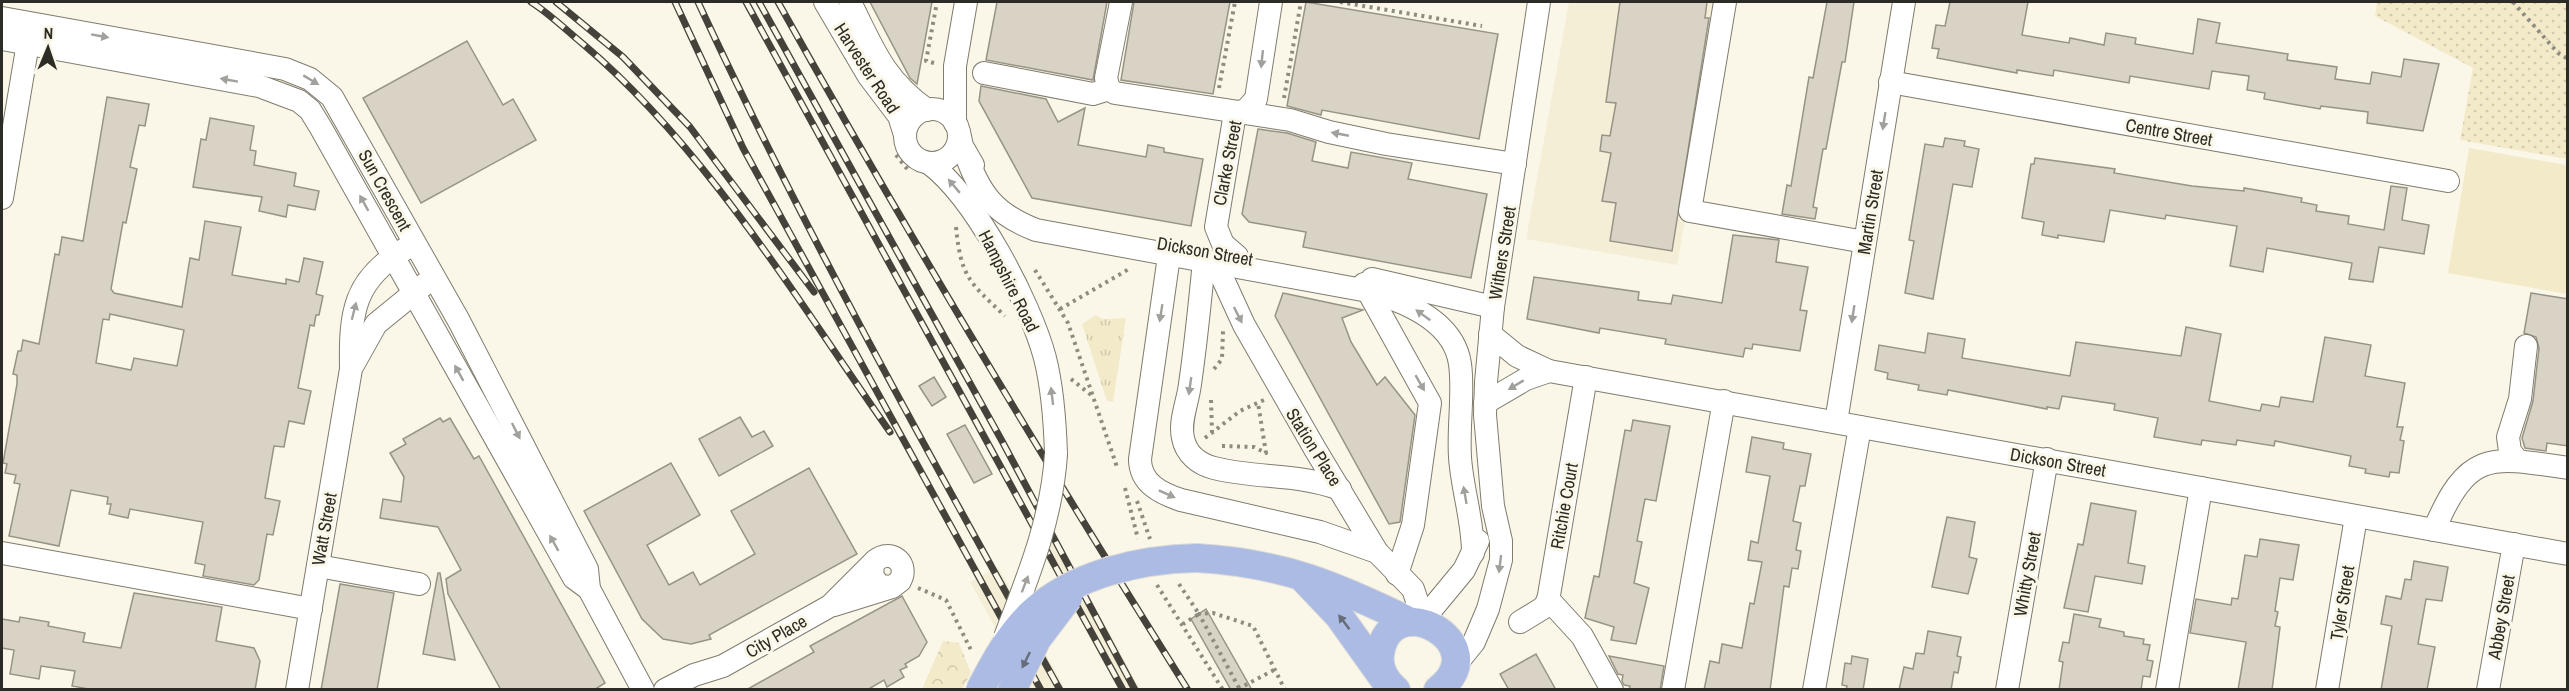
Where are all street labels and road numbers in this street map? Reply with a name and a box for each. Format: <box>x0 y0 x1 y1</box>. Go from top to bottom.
street label: Harvester Road <box>828 18 906 118</box>
street label: Centre Street <box>2124 112 2214 152</box>
street label: Clarke Street <box>1207 118 1247 208</box>
street label: Sun Crescent <box>352 145 418 235</box>
street label: Martin Street <box>1851 168 1889 256</box>
street label: Withers Street <box>1482 204 1522 302</box>
street label: Hampshire Road <box>973 226 1045 336</box>
street label: Dickson Street <box>1155 230 1255 272</box>
street label: Station Place <box>1280 403 1348 491</box>
street label: Dickson Street <box>2008 441 2108 483</box>
street label: Ritchie Court <box>1544 461 1584 551</box>
street label: Watt Street <box>305 491 343 567</box>
street label: Whitty Street <box>2007 530 2047 618</box>
street label: Tyler Street <box>2324 564 2360 642</box>
street label: Abbey Street <box>2481 573 2521 662</box>
street label: City Place <box>741 608 811 664</box>

